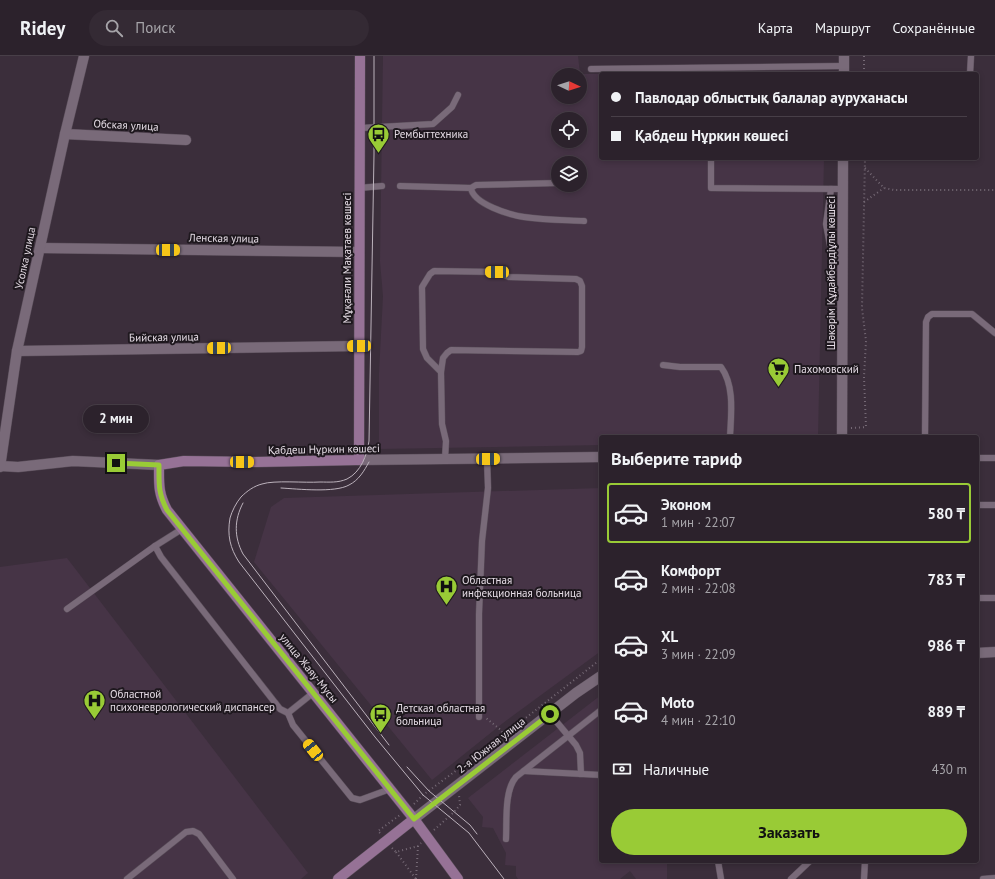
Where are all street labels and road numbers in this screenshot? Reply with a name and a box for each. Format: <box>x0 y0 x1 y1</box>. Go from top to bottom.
street label: Обская улица <box>93 116 159 134</box>
street label: Мұқағали Мақатаев көшесі <box>340 193 354 323</box>
street label: Шәкәрім Құдайбердіұлы көшесі <box>824 196 838 350</box>
street label: Усолка улица <box>12 226 38 290</box>
street label: Ленская улица <box>188 230 259 246</box>
street label: Бийская улица <box>129 329 199 345</box>
street label: Қабдеш Нұркин көшесі <box>268 441 380 457</box>
street label: улица Жаяу-Мусы <box>277 630 341 706</box>
street label: 2-я Южная улица <box>454 714 528 776</box>

